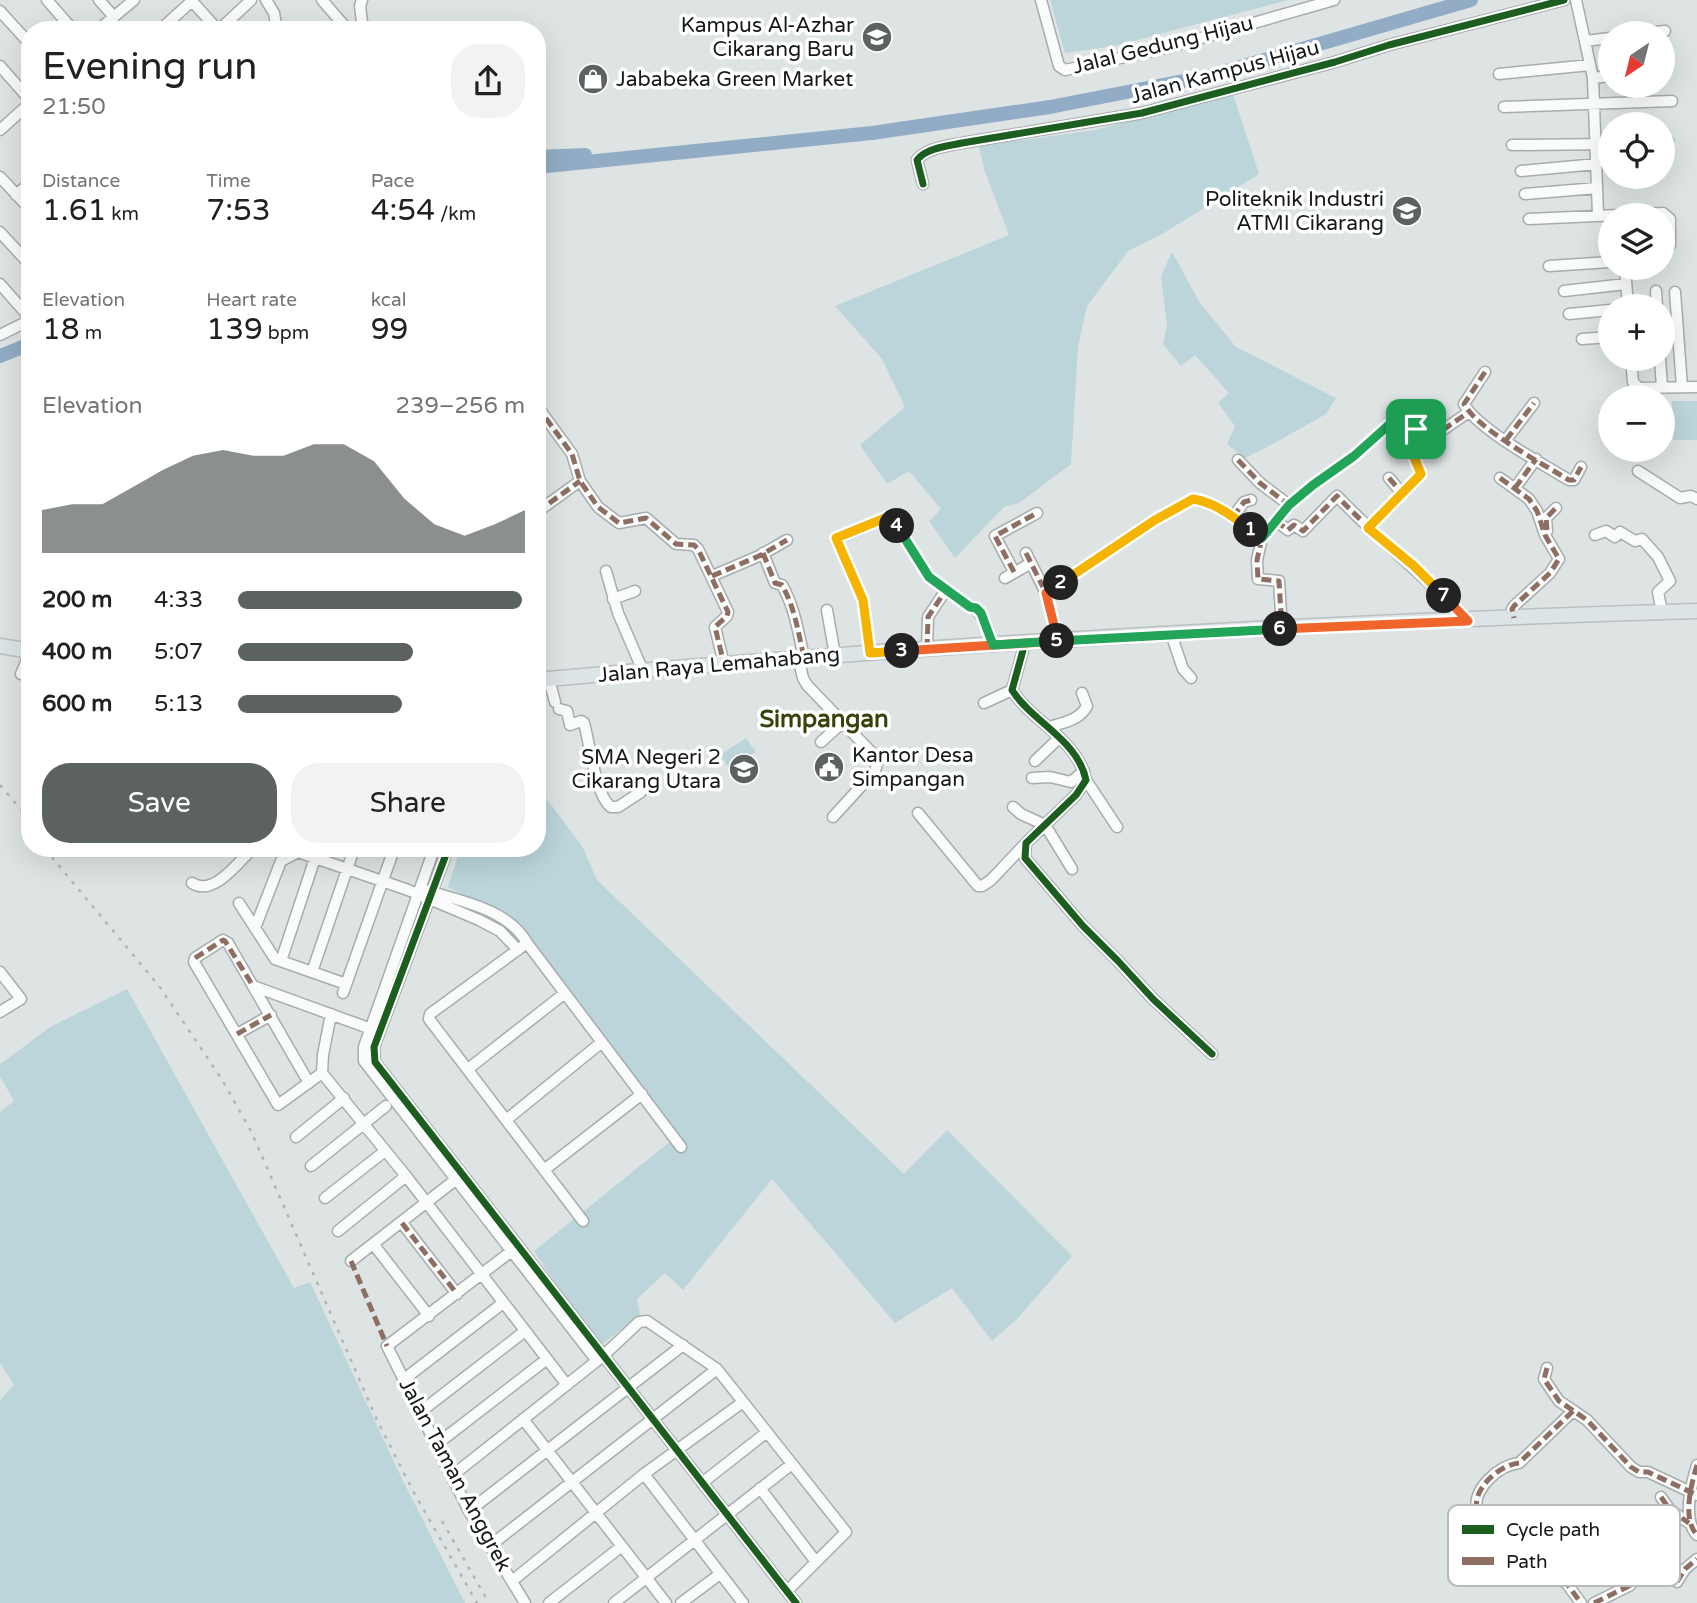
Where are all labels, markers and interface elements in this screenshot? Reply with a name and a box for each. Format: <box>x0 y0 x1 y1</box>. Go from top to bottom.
street label: Jalal Gedung Hijau <box>1070 10 1256 80</box>
place label: Kampus Al-Azhar Cikarang Baru <box>681 13 854 62</box>
school or university icon: Kampus Al-Azhar Cikarang Baru <box>860 20 894 54</box>
north arrow <box>1598 21 1675 98</box>
map controls <box>1598 21 1675 462</box>
street label: Jalan Kampus Hijau <box>1128 35 1322 109</box>
text: Evening run <box>42 44 257 90</box>
button: share <box>451 44 525 118</box>
shop icon: Jababeka Green Market <box>576 62 610 96</box>
place label: Jababeka Green Market <box>616 67 853 92</box>
text: 21:50 <box>42 93 106 121</box>
button: locate <box>1598 112 1675 189</box>
text: Distance <box>42 170 120 192</box>
text: Time <box>206 170 251 192</box>
text: Pace <box>371 170 414 192</box>
place label: Politeknik Industri ATMI Cikarang <box>1205 187 1384 236</box>
text: 1.61 <box>42 192 106 229</box>
text: 7:53 <box>206 192 271 229</box>
text: 4:54 <box>371 192 435 229</box>
school or university icon: Politeknik Industri ATMI Cikarang <box>1390 194 1424 228</box>
text: km <box>106 203 139 225</box>
text: /km <box>435 203 476 225</box>
button: layers <box>1598 203 1675 280</box>
text: Elevation <box>42 289 125 311</box>
text: Heart rate <box>206 289 297 311</box>
text: kcal <box>371 289 406 311</box>
button: + <box>1598 294 1675 371</box>
text: 18 <box>42 311 80 348</box>
text: 139 <box>206 311 263 348</box>
text: 99 <box>371 311 408 348</box>
text: m <box>80 322 102 344</box>
text: bpm <box>263 322 309 344</box>
button: − <box>1598 385 1675 462</box>
text: Elevation <box>42 392 143 420</box>
text: 239–256 m <box>396 392 525 420</box>
pin <box>1386 399 1446 459</box>
icon: arrive <box>1397 410 1435 448</box>
pin: 4 <box>880 508 914 544</box>
pin: 1 <box>1234 512 1268 548</box>
text: 4 <box>891 514 902 536</box>
text: 1 <box>1245 518 1256 540</box>
pin: 2 <box>1044 566 1078 600</box>
text: 2 <box>1055 571 1066 593</box>
pin: 7 <box>1426 578 1462 614</box>
text: 7 <box>1438 584 1449 606</box>
text: 200 m <box>42 586 112 614</box>
text: 4:33 <box>154 586 203 614</box>
pin: 6 <box>1262 612 1298 646</box>
text: 6 <box>1274 617 1285 639</box>
pin: 5 <box>1040 624 1074 658</box>
text: 5 <box>1051 629 1062 651</box>
pin: 3 <box>884 634 920 668</box>
text: 400 m <box>42 638 112 666</box>
text: 5:07 <box>154 638 203 666</box>
text: 3 <box>896 639 907 661</box>
street label: Jalan Raya Lemahabang <box>597 642 841 688</box>
text: 600 m <box>42 690 112 718</box>
text: 5:13 <box>154 690 203 718</box>
district label: Simpangan <box>759 705 889 734</box>
place label: Kantor Desa Simpangan <box>852 743 974 792</box>
place label: SMA Negeri 2 Cikarang Utara <box>571 745 721 794</box>
public building icon: Kantor Desa Simpangan <box>812 750 846 784</box>
school or university icon: SMA Negeri 2 Cikarang Utara <box>727 752 761 786</box>
button: Save <box>42 763 277 843</box>
button: Share <box>291 763 525 843</box>
street label: Jalan Taman Anggrek <box>393 1374 517 1576</box>
legend <box>1448 1505 1680 1586</box>
text: Cycle path <box>1506 1519 1600 1541</box>
text: Path <box>1506 1551 1548 1573</box>

